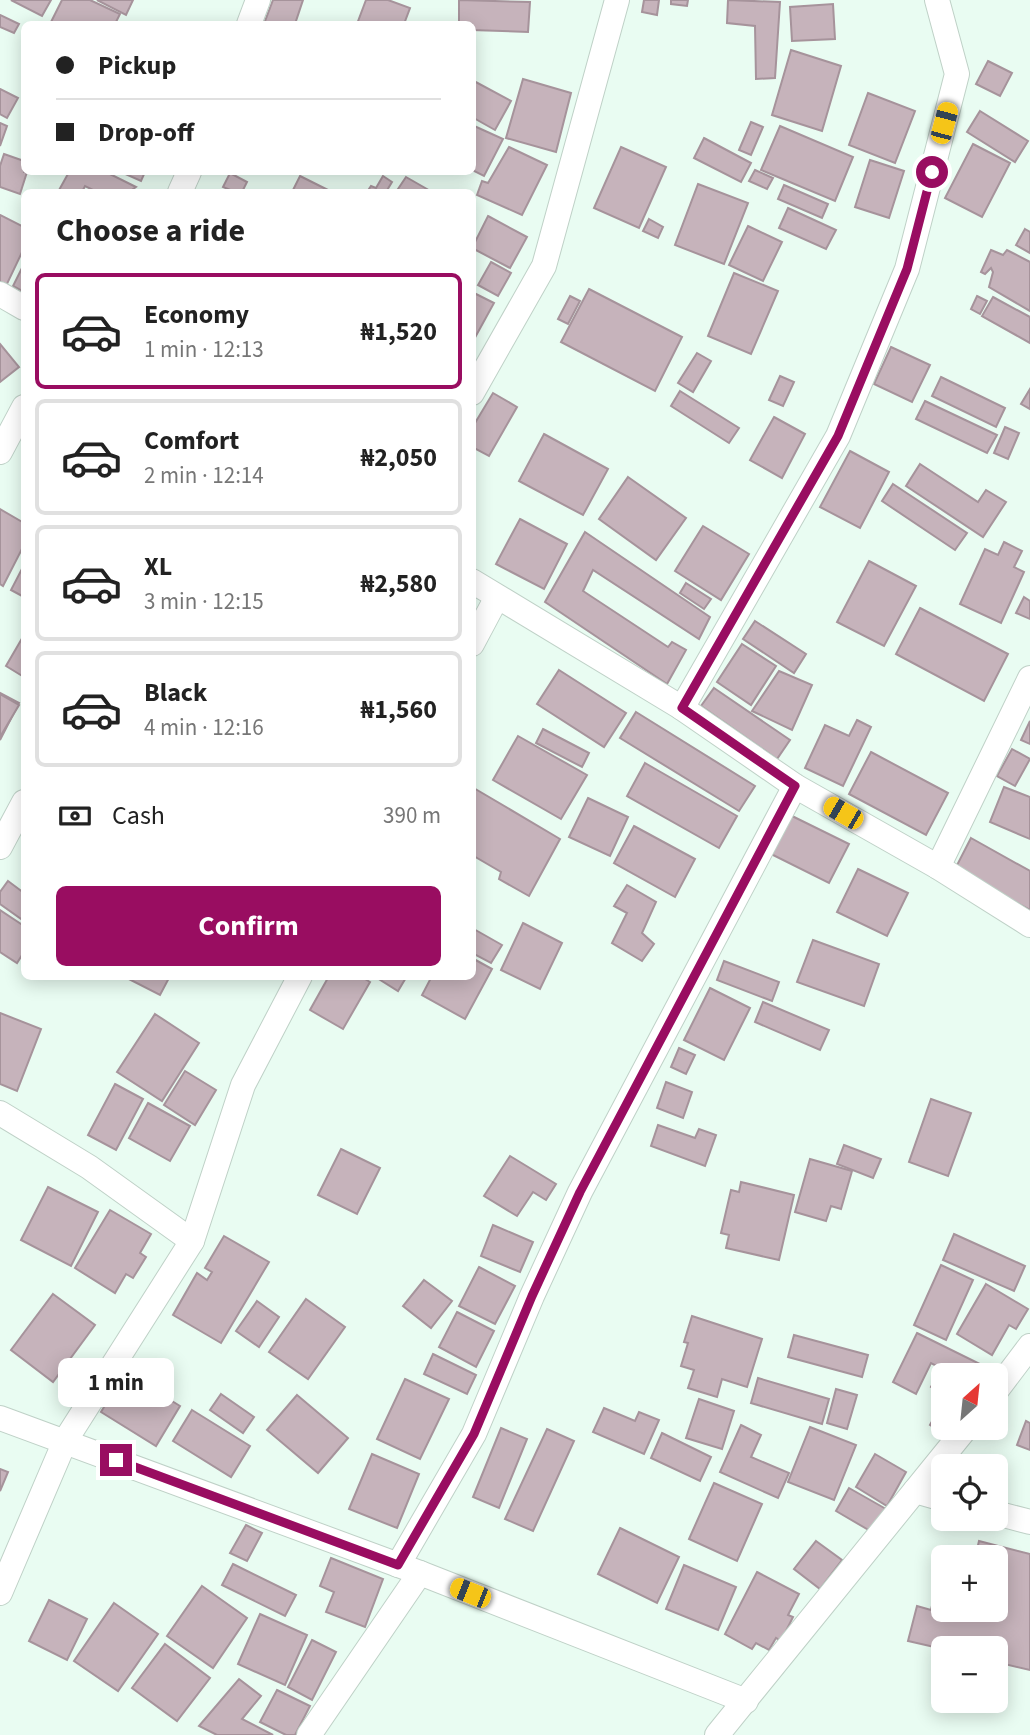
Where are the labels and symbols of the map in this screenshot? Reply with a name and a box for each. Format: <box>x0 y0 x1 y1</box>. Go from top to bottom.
car <box>929 100 960 146</box>
route start <box>916 156 948 188</box>
car <box>820 793 867 833</box>
callout: 1 min <box>58 1358 174 1408</box>
north arrow <box>931 1363 1008 1440</box>
route end <box>100 1444 132 1476</box>
car <box>447 1575 494 1611</box>

